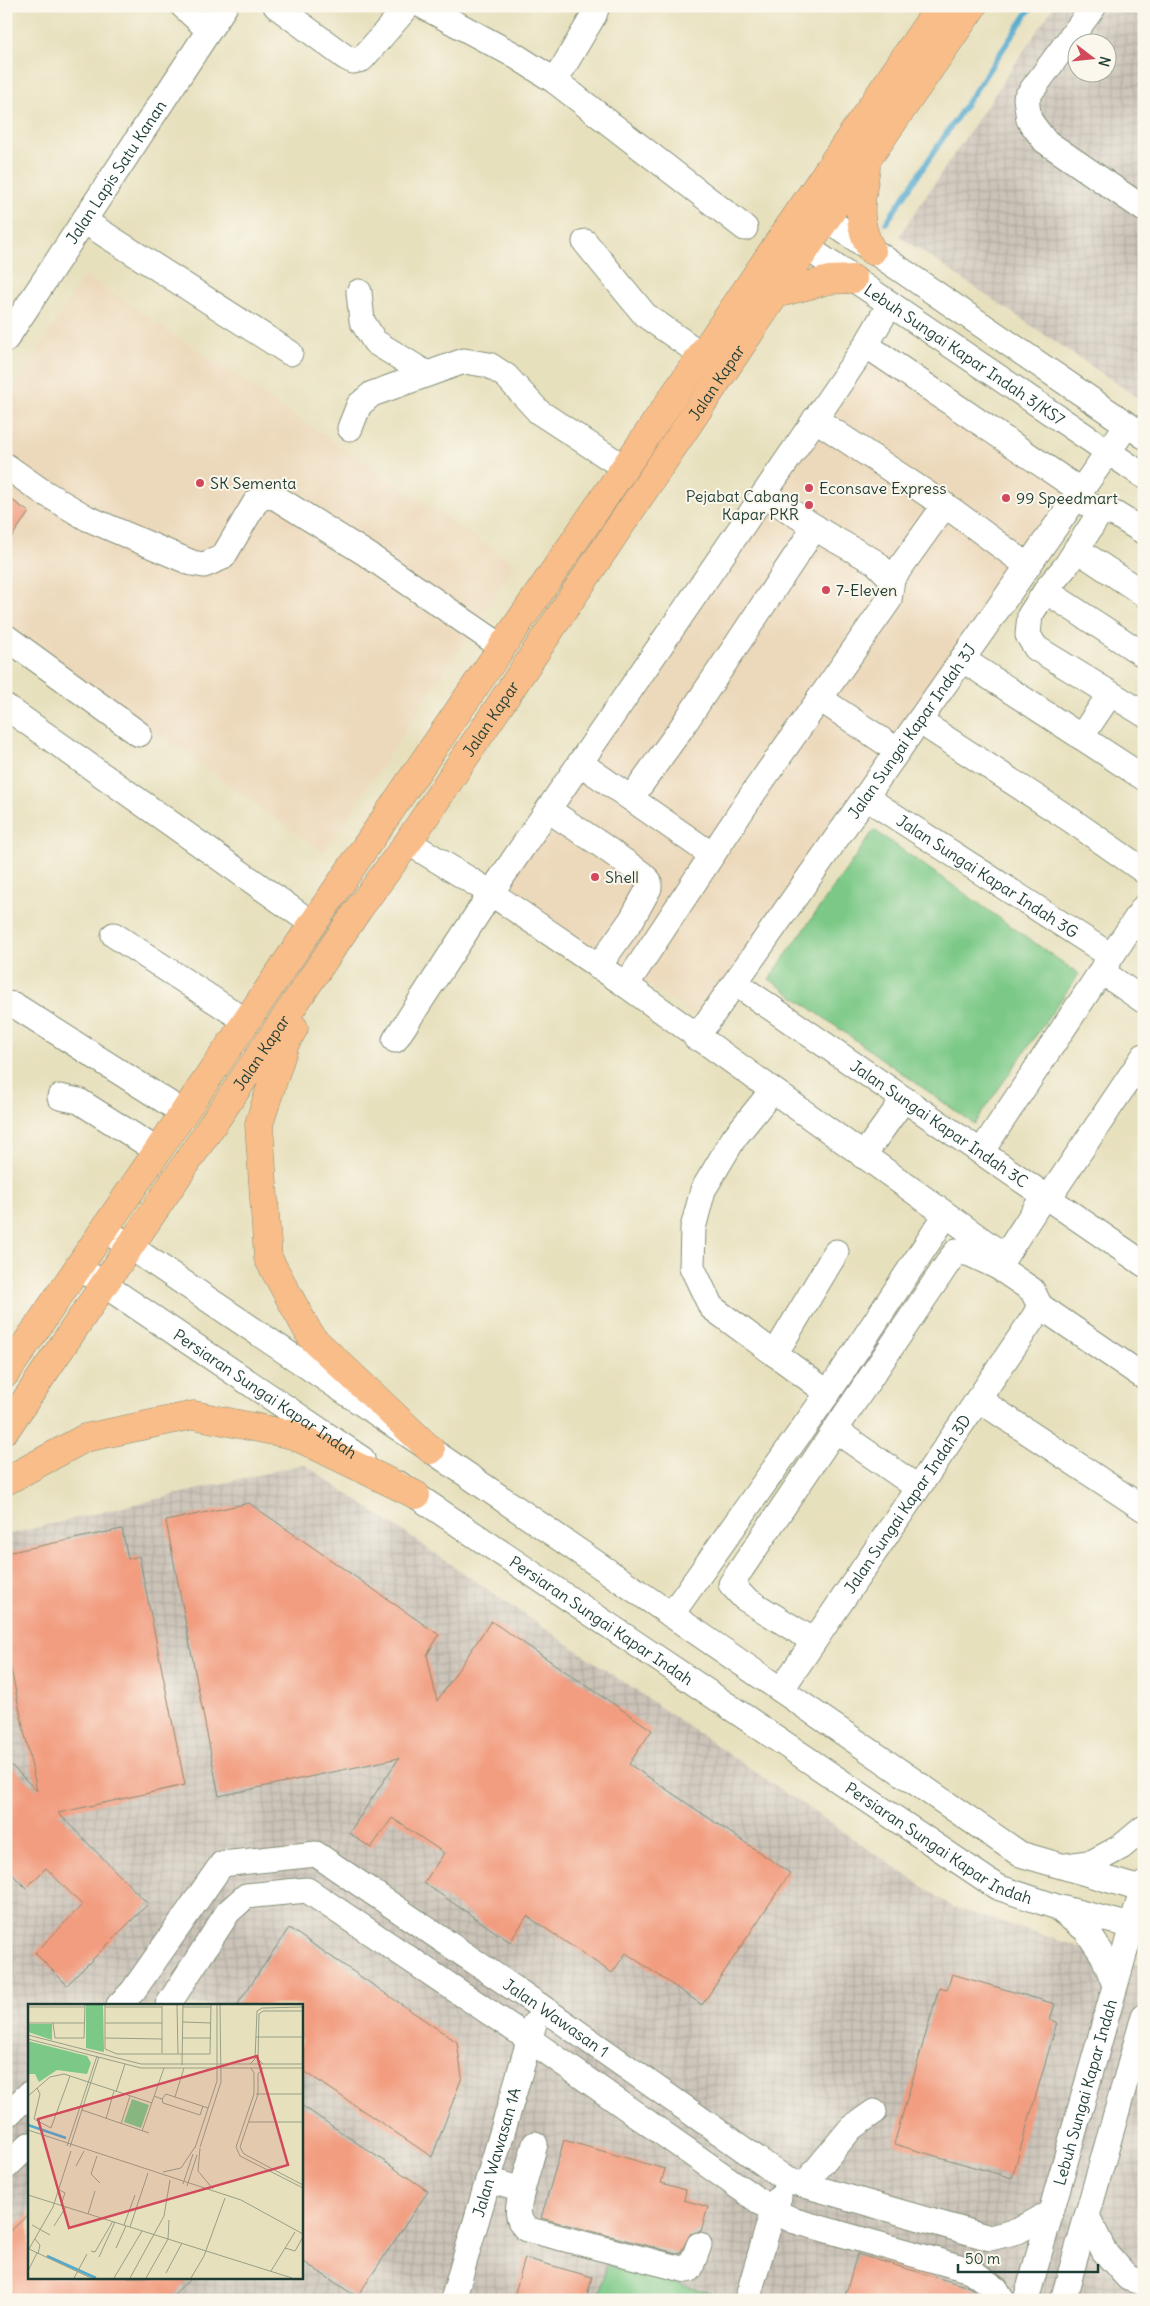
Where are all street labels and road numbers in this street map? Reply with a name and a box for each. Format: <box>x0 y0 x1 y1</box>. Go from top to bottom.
street label: Jalan Lapis Satu Kanan <box>61 96 170 248</box>
street label: Lebuh Sungai Kapar Indah 3/KS7 <box>861 279 1069 430</box>
street label: Jalan Kapar <box>684 340 749 424</box>
street label: Jalan Sungai Kapar Indah 3J <box>843 640 980 822</box>
street label: Jalan Kapar <box>458 677 523 760</box>
street label: Jalan Sungai Kapar Indah 3G <box>893 810 1082 942</box>
street label: Jalan Kapar <box>229 1011 294 1094</box>
street label: Jalan Sungai Kapar Indah 3C <box>847 1055 1032 1191</box>
street label: Persiaran Sungai Kapar Indah <box>170 1324 361 1463</box>
street label: Jalan Sungai Kapar Indah 3D <box>840 1411 975 1597</box>
street label: Persiaran Sungai Kapar Indah <box>506 1551 697 1689</box>
street label: Persiaran Sungai Kapar Indah <box>842 1778 1035 1908</box>
street label: Jalan Wawasan 1 <box>500 1974 613 2061</box>
street label: Lebuh Sungai Kapar Indah <box>1049 1997 1121 2188</box>
street label: Jalan Wawasan 1A <box>468 2085 525 2219</box>

